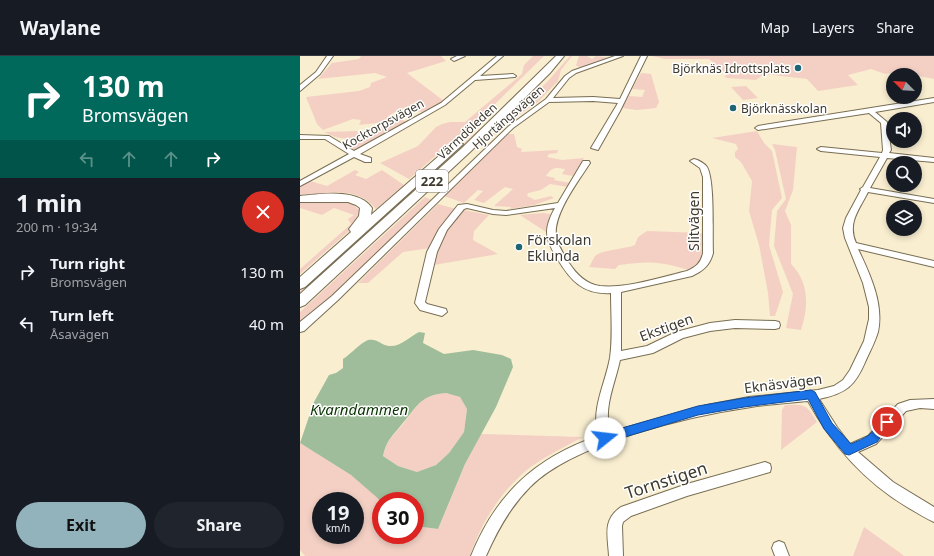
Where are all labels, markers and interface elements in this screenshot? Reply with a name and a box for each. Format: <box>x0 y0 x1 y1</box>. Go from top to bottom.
text: Waylane <box>20 15 101 41</box>
text: Map <box>761 18 790 37</box>
text: Layers <box>812 18 854 37</box>
text: Share <box>876 18 914 37</box>
place label: Björknäs Idrottsplats <box>672 60 790 77</box>
marker: Björknäs Idrottsplats <box>793 63 803 73</box>
text: 130 m <box>82 67 165 105</box>
north arrow <box>886 68 922 104</box>
map controls <box>886 68 922 236</box>
icon: right <box>16 72 68 124</box>
street label: Hjortängsvägen <box>468 81 548 153</box>
street label: Kocktorpsvägen <box>339 95 427 153</box>
street label: Värmdöleden <box>433 99 501 163</box>
place label: Björknässkolan <box>741 100 827 117</box>
text: Bromsvägen <box>82 103 189 127</box>
marker: Björknässkolan <box>728 103 738 113</box>
button: sound <box>886 112 922 148</box>
icon: left <box>76 148 98 170</box>
icon: ahead <box>118 148 140 170</box>
icon: ahead <box>160 148 182 170</box>
icon: right <box>202 148 224 170</box>
button: search <box>886 156 922 192</box>
road number: 222 <box>416 170 448 192</box>
text: 1 min <box>16 186 82 219</box>
button: close <box>242 191 284 233</box>
street label: Slitvägen <box>684 191 703 251</box>
button: layers <box>886 200 922 236</box>
text: 200 m · 19:34 <box>16 218 97 236</box>
place label: Förskolan Eklunda <box>527 230 591 265</box>
marker: Förskolan Eklunda <box>514 242 524 252</box>
text: Turn right <box>50 253 125 273</box>
icon: right <box>16 261 38 283</box>
text: 130 m <box>240 262 284 282</box>
text: Bromsvägen <box>50 273 127 291</box>
text: Turn left <box>50 305 114 325</box>
street label: Ekstigen <box>637 309 695 345</box>
icon: left <box>16 313 38 335</box>
text: 40 m <box>249 314 284 334</box>
text: Åsavägen <box>50 325 109 343</box>
street label: Eknäsvägen <box>743 369 823 397</box>
water label: Kvarndammen <box>310 399 408 419</box>
pin <box>870 405 904 439</box>
icon: arrive <box>876 411 898 433</box>
position arrow <box>584 417 626 459</box>
street label: Tornstigen <box>622 456 710 504</box>
speed limit sign: 30 <box>372 492 424 544</box>
text: 19 <box>327 499 349 526</box>
button: Exit <box>16 502 146 548</box>
button: Share <box>154 502 284 548</box>
text: km/h <box>326 521 350 535</box>

